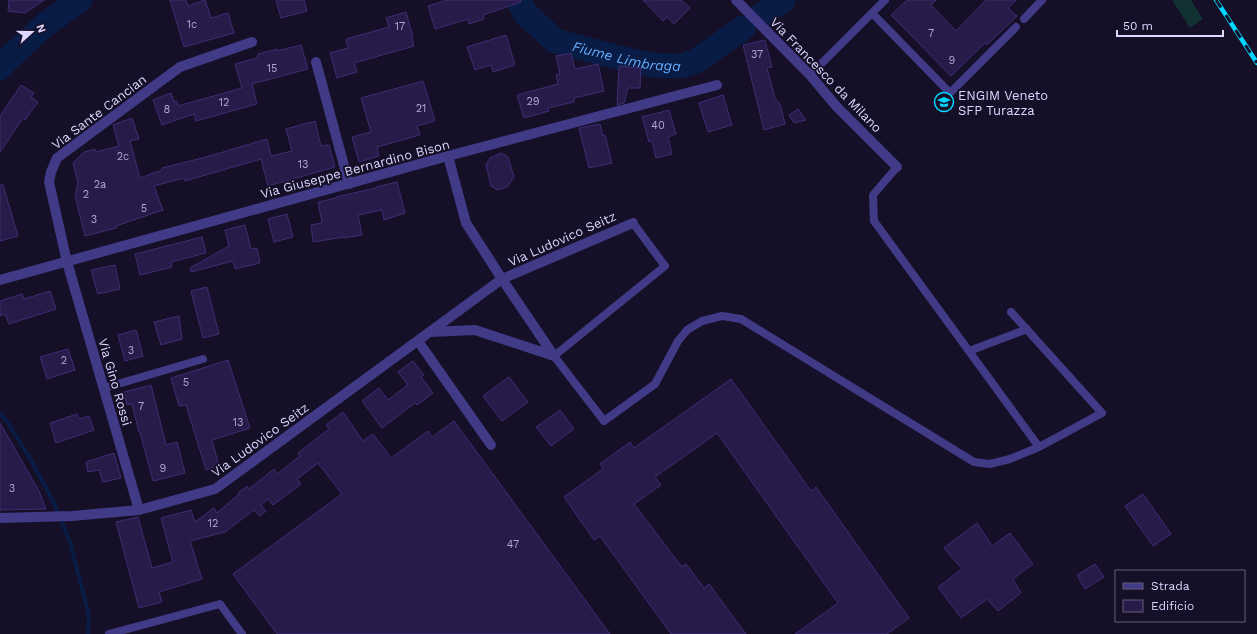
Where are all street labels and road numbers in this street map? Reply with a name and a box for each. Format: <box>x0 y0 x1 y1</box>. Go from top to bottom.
street label: Via Francesco da Milano <box>767 14 885 136</box>
street label: Via Sante Cancian <box>49 71 149 153</box>
street label: Via Giuseppe Bernardino Bison <box>259 136 451 202</box>
street label: Via Ludovico Seitz <box>506 208 618 270</box>
street label: Via Gino Rossi <box>95 337 135 427</box>
street label: Via Ludovico Seitz <box>209 400 312 480</box>

